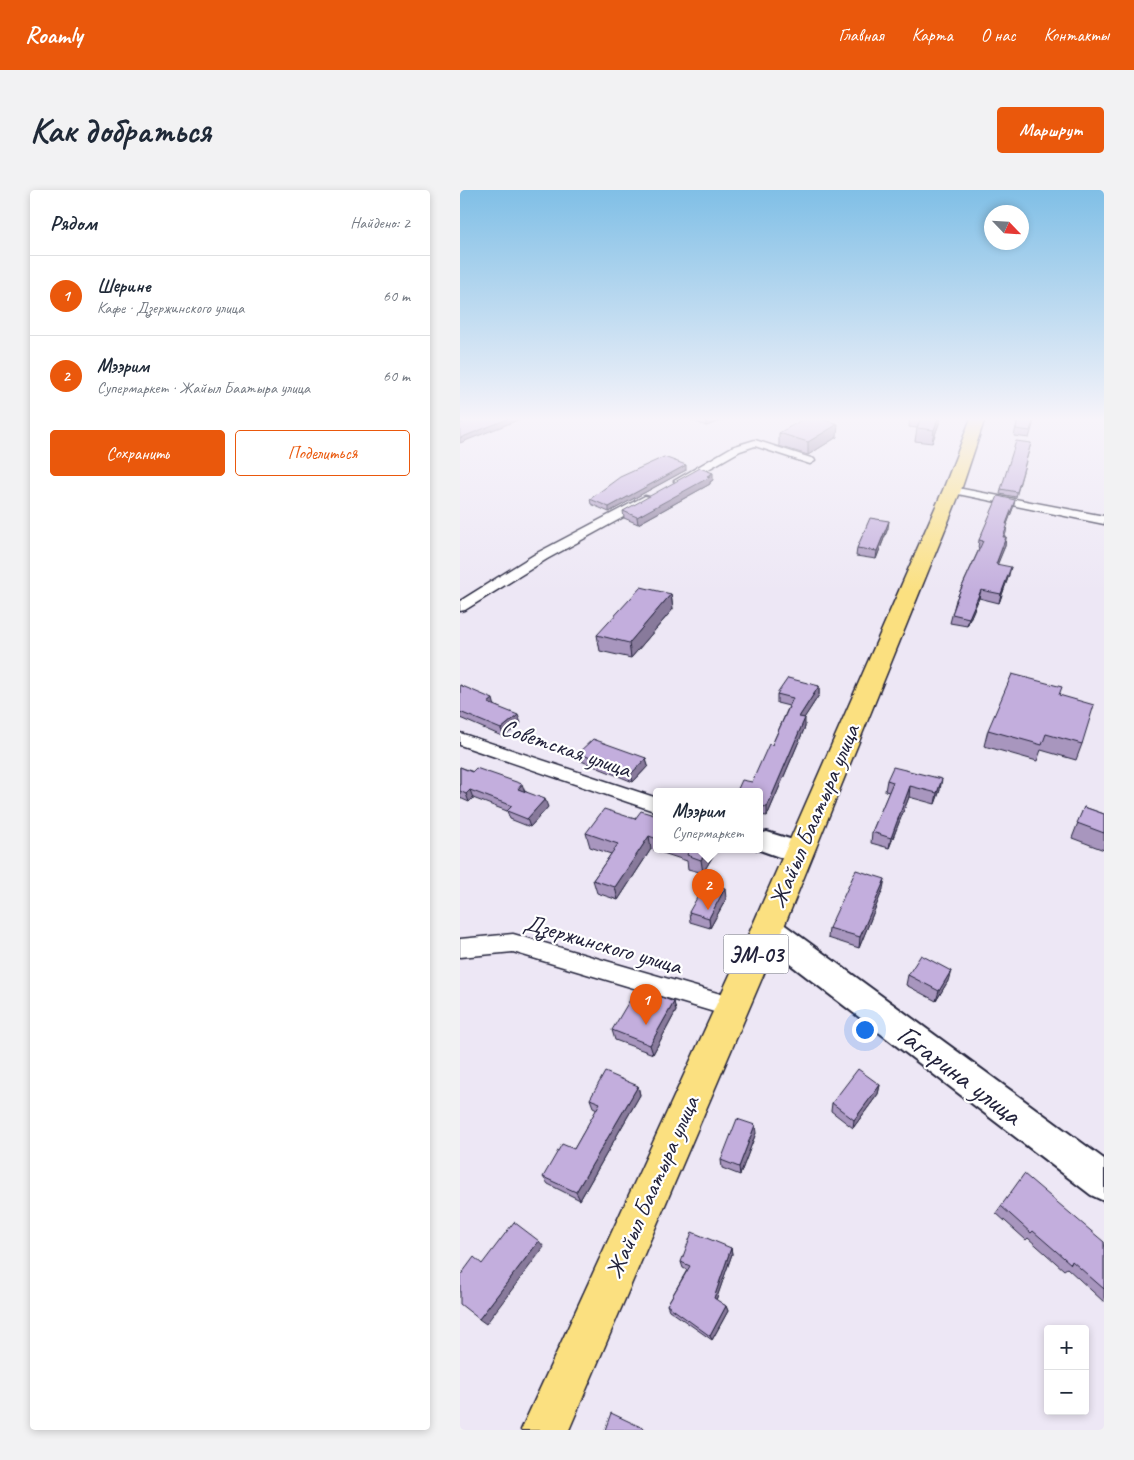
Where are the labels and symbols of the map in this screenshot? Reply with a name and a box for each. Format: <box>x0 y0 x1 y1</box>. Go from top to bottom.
north arrow <box>984 205 1029 250</box>
street label: Советская улица <box>497 712 636 785</box>
street label: Жайыл Баатыра улица <box>762 718 867 912</box>
pin: 2 <box>692 869 724 910</box>
street label: Дзержинского улица <box>521 907 687 982</box>
road number: ЭМ-03 <box>724 934 788 974</box>
pin: 1 <box>630 984 662 1025</box>
street label: Гагарина улица <box>890 1016 1031 1135</box>
your location <box>852 1017 878 1043</box>
street label: Жайыл Баатыра улица <box>598 1090 706 1283</box>

